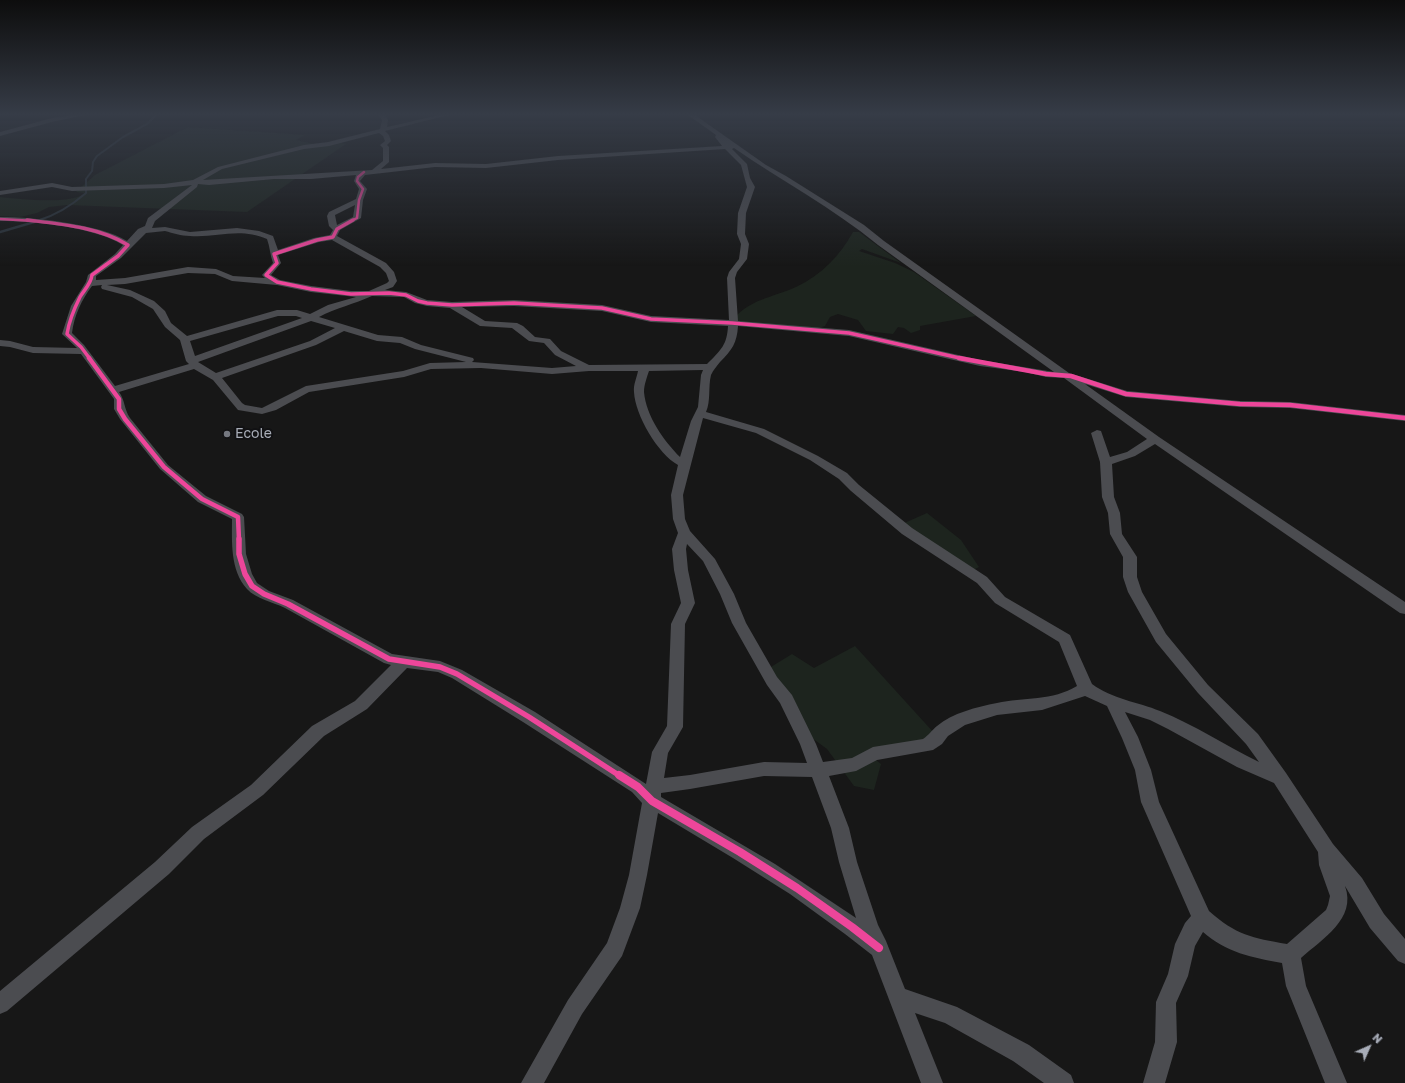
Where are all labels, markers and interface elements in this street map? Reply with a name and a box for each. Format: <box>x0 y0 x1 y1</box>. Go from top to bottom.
place label: Ecole <box>235 426 272 442</box>
marker: Ecole <box>222 429 232 439</box>
north arrow <box>1349 1027 1389 1067</box>
text: N <box>1370 1031 1385 1046</box>

